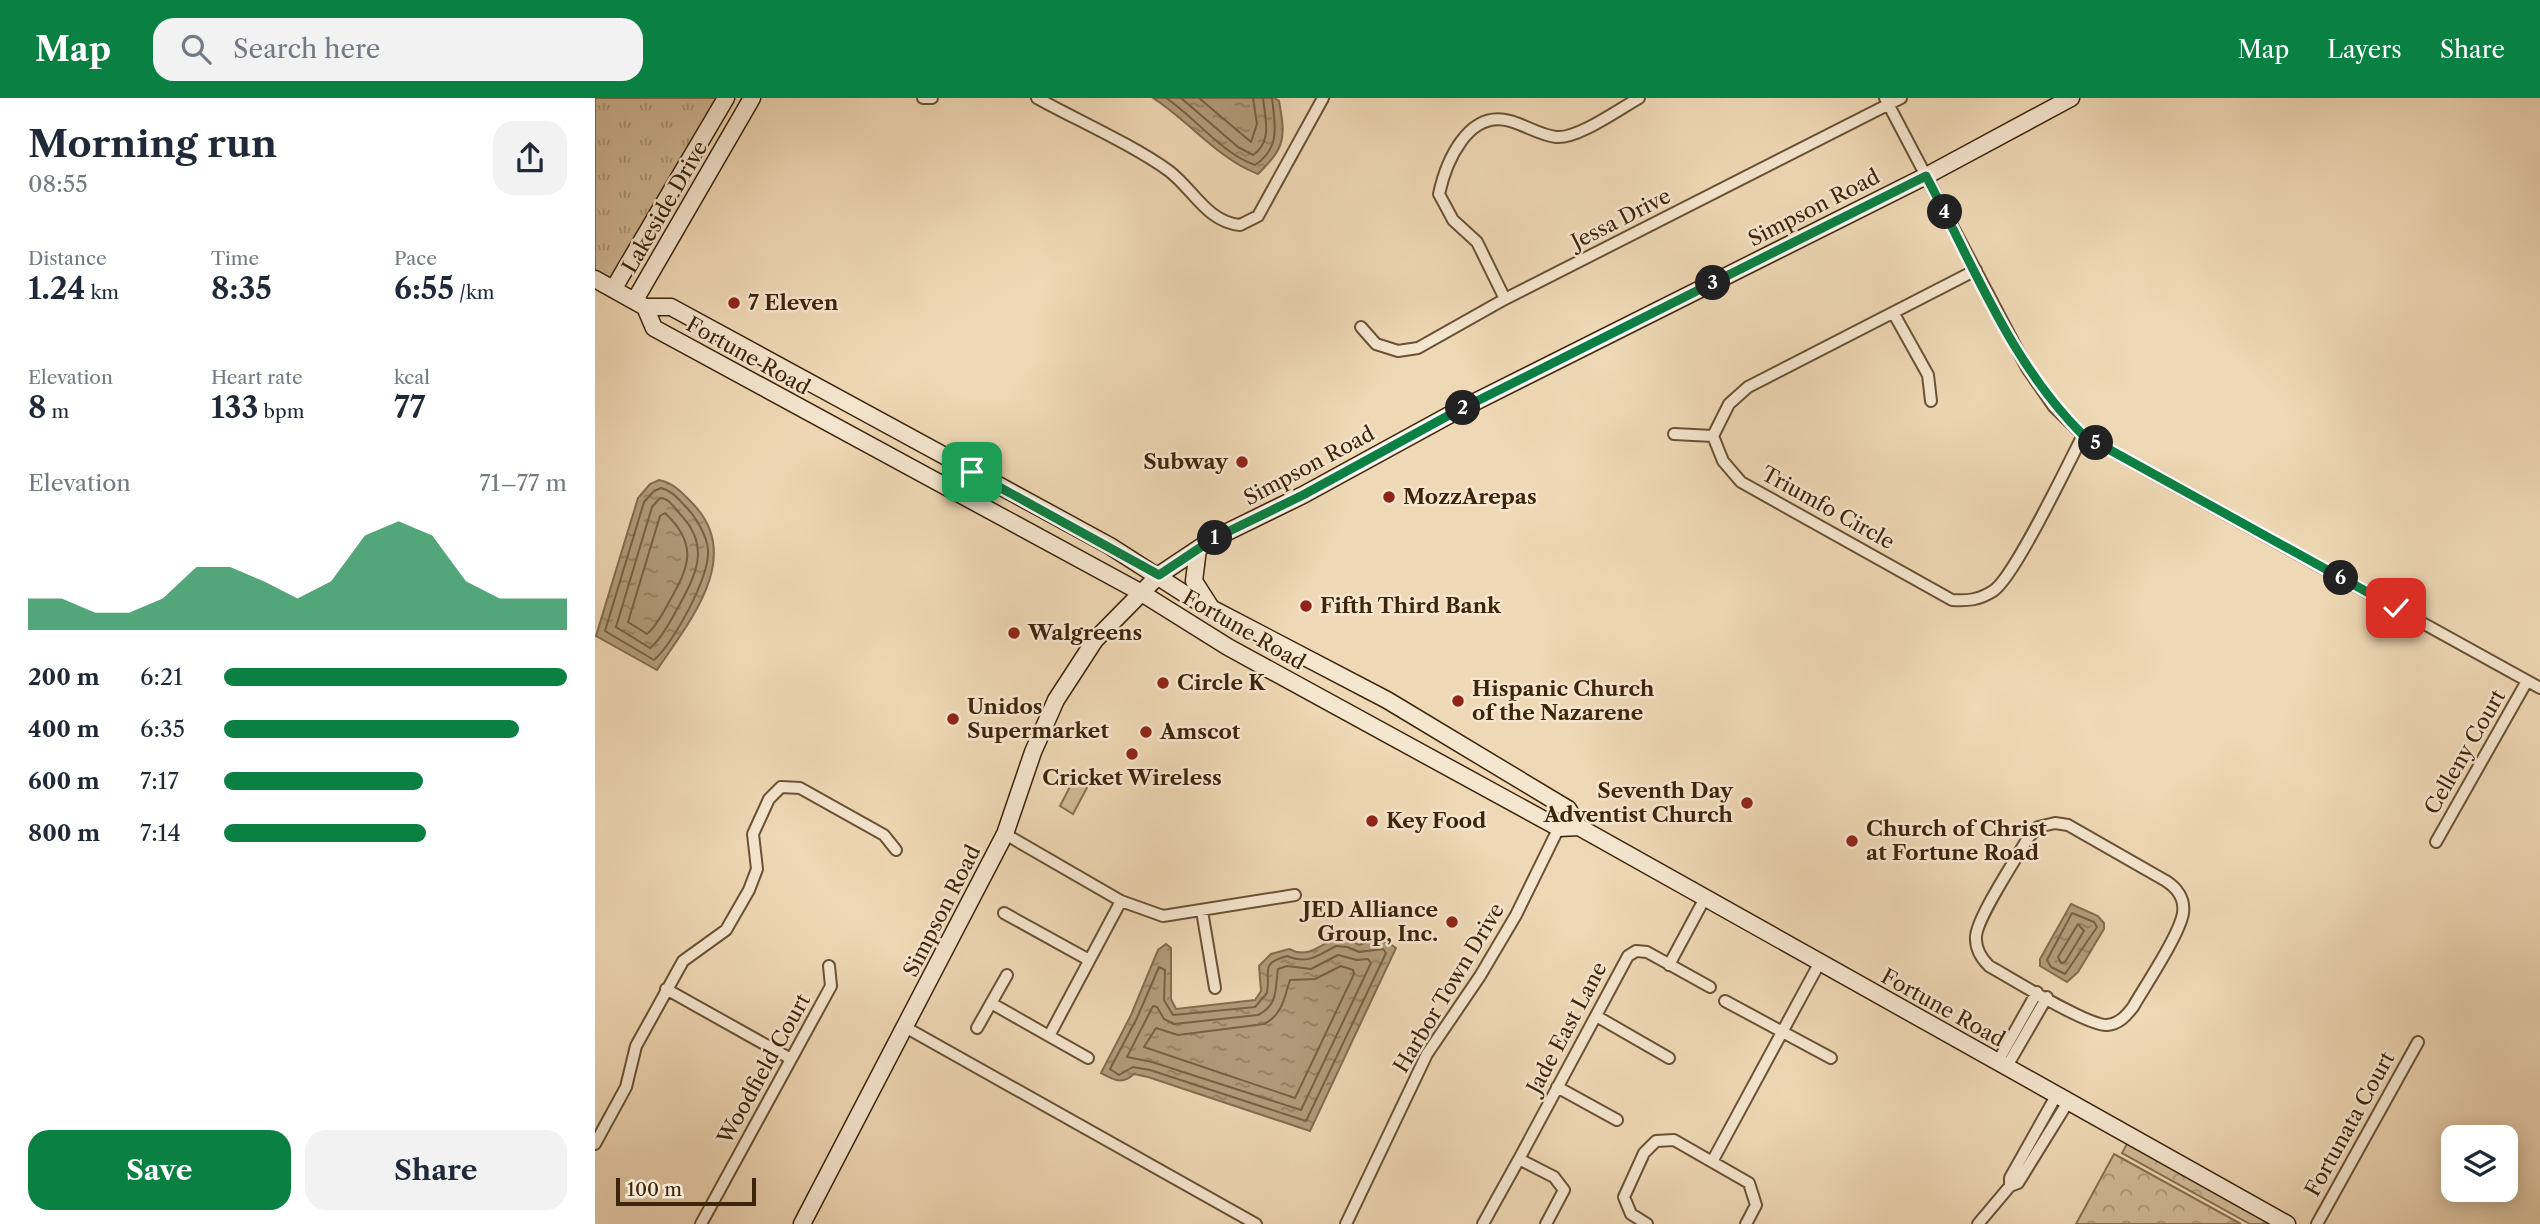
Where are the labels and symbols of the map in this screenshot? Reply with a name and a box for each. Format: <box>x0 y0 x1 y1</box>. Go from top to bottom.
street label: Lakeside Drive <box>617 136 712 277</box>
street label: Simpson Road <box>1744 164 1884 251</box>
street label: Jessa Drive <box>1564 183 1675 256</box>
pin: 4 <box>1927 194 1963 230</box>
pin: 3 <box>1695 266 1731 300</box>
place label: 7 Eleven <box>748 290 839 315</box>
marker: 7 Eleven <box>726 295 742 311</box>
street label: Fortune Road <box>682 311 815 400</box>
pin: 2 <box>1445 390 1481 426</box>
street label: Simpson Road <box>1239 421 1378 510</box>
pin: 5 <box>2079 426 2113 460</box>
pin <box>942 442 1002 502</box>
place label: Subway <box>1143 449 1229 474</box>
marker: Subway <box>1234 454 1250 470</box>
street label: Triumfo Circle <box>1757 461 1899 554</box>
place label: MozzArepas <box>1403 484 1537 509</box>
marker: MozzArepas <box>1381 489 1397 505</box>
pin: 1 <box>1197 520 1233 556</box>
pin: 6 <box>2323 560 2359 596</box>
pin <box>2366 578 2426 638</box>
street label: Fortune Road <box>1179 584 1310 675</box>
place label: Fifth Third Bank <box>1320 593 1502 618</box>
marker: Fifth Third Bank <box>1298 598 1314 614</box>
place label: Walgreens <box>1027 620 1142 645</box>
marker: Walgreens <box>1006 625 1022 641</box>
place label: Circle K <box>1177 670 1266 695</box>
marker: Circle K <box>1155 675 1171 691</box>
place label: Hispanic Church of the Nazarene <box>1472 676 1655 725</box>
street label: Celleny Court <box>2419 685 2511 818</box>
marker: Hispanic Church of the Nazarene <box>1450 693 1466 709</box>
place label: Unidos Supermarket <box>967 694 1109 743</box>
marker: Unidos Supermarket <box>945 711 961 727</box>
place label: Amscot <box>1159 719 1241 744</box>
marker: Amscot <box>1138 724 1154 740</box>
marker: Cricket Wireless <box>1124 746 1140 762</box>
place label: Cricket Wireless <box>1042 765 1222 790</box>
place label: Seventh Day Adventist Church <box>1543 778 1734 827</box>
marker: Seventh Day Adventist Church <box>1739 795 1755 811</box>
place label: Key Food <box>1386 808 1486 833</box>
marker: Key Food <box>1364 813 1380 829</box>
place label: Church of Christ at Fortune Road <box>1866 816 2047 865</box>
marker: Church of Christ at Fortune Road <box>1844 833 1860 849</box>
street label: Simpson Road <box>898 841 986 981</box>
place label: JED Alliance Group, Inc. <box>1298 897 1438 946</box>
street label: Harbor Town Drive <box>1388 898 1509 1077</box>
marker: JED Alliance Group, Inc. <box>1444 914 1460 930</box>
street label: Jade East Lane <box>1520 958 1612 1101</box>
street label: Fortune Road <box>1877 963 2010 1052</box>
street label: Woodfield Court <box>712 989 815 1149</box>
street label: Fortunata Court <box>2300 1047 2400 1200</box>
scale bar <box>616 1175 756 1207</box>

